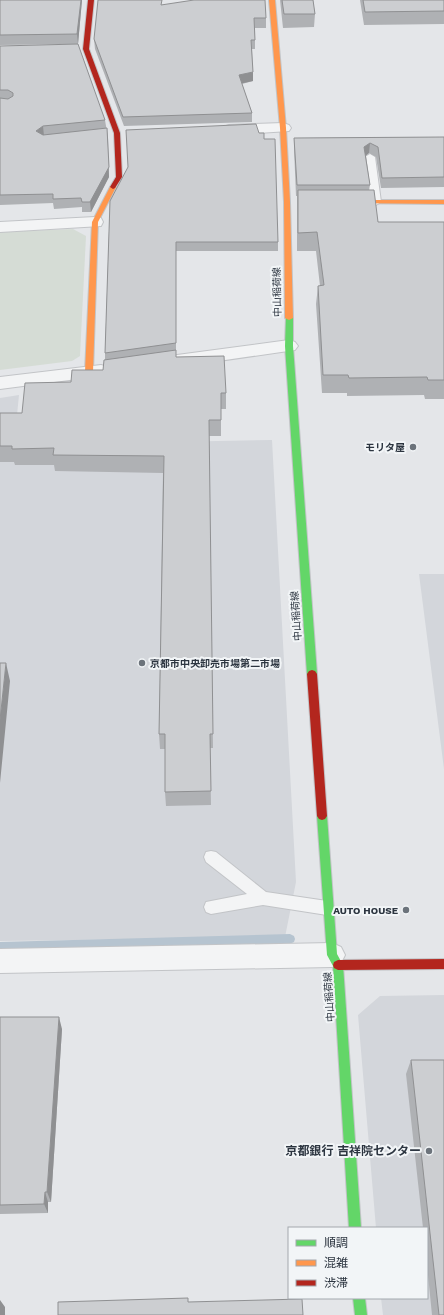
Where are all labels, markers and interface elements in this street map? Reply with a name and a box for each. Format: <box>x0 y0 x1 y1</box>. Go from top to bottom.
street label: 中山稲荷線 <box>271 267 283 317</box>
place label: モリタ屋 <box>365 442 405 453</box>
marker: モリタ屋 <box>408 442 418 452</box>
street label: 中山稲荷線 <box>289 591 303 641</box>
marker: 京都市中央卸売市場第二市場 <box>137 658 147 668</box>
place label: 京都市中央卸売市場第二市場 <box>150 658 280 669</box>
place label: AUTO HOUSE <box>333 905 398 916</box>
marker: AUTO HOUSE <box>401 905 411 915</box>
street label: 中山稲荷線 <box>322 972 336 1022</box>
place label: 京都銀行 吉祥院センター <box>286 1144 421 1158</box>
marker: 京都銀行 吉祥院センター <box>424 1146 434 1156</box>
legend <box>288 1227 428 1299</box>
text: 順調 <box>324 1236 348 1250</box>
text: 混雑 <box>324 1256 348 1270</box>
text: 渋滞 <box>324 1276 348 1290</box>

